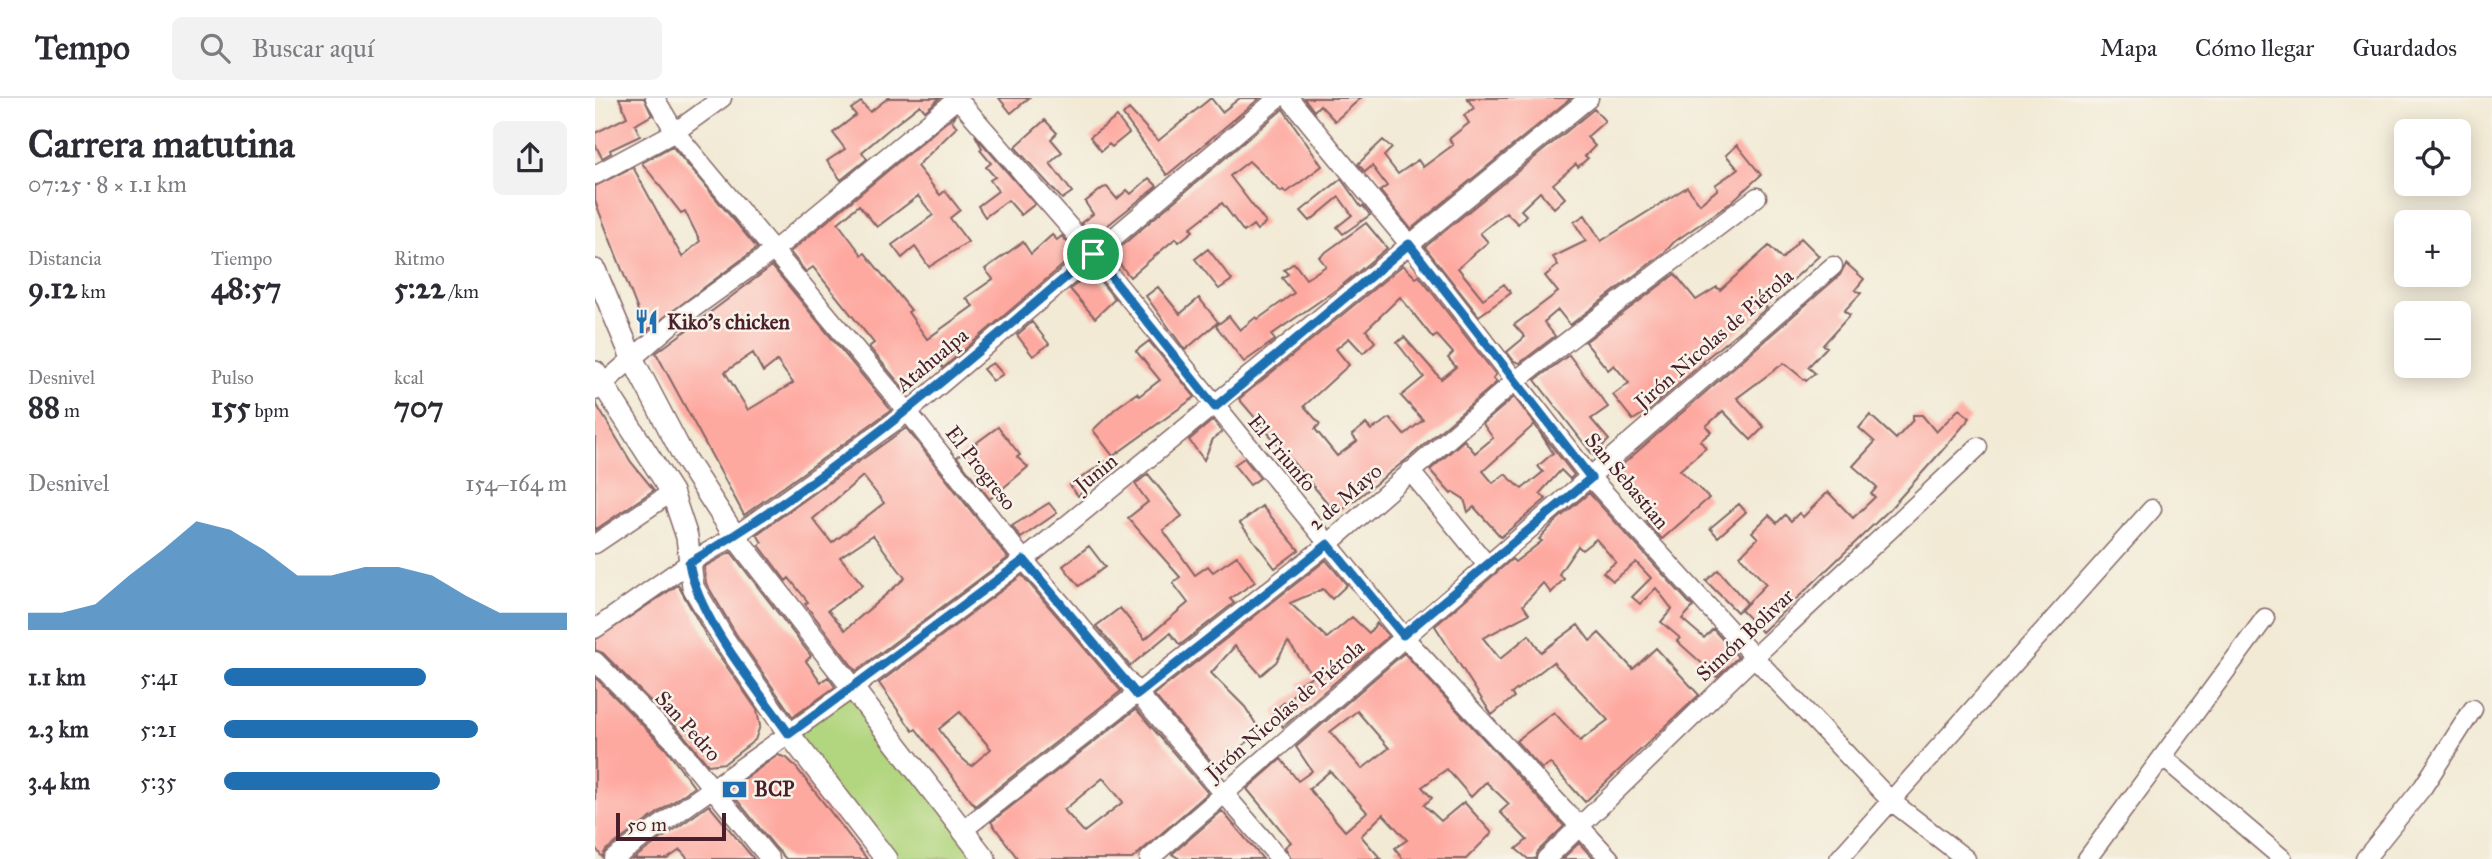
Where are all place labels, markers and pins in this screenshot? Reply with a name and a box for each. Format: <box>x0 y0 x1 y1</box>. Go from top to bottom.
pin <box>1063 224 1123 284</box>
restaurant icon: Kiko's chicken <box>633 308 661 336</box>
place label: Kiko's chicken <box>667 309 791 335</box>
bank icon: BCP <box>720 775 748 803</box>
place label: BCP <box>754 776 794 802</box>

